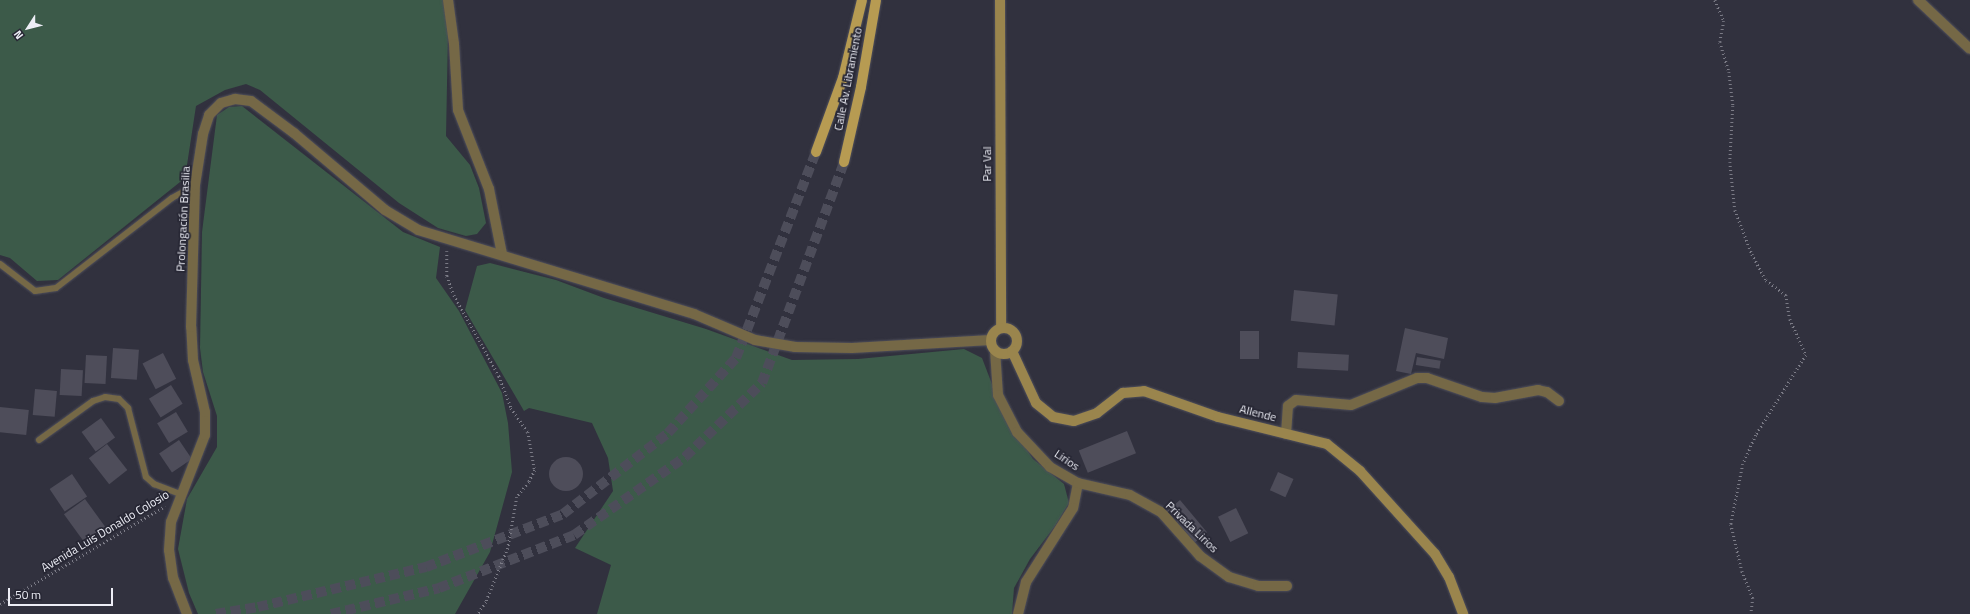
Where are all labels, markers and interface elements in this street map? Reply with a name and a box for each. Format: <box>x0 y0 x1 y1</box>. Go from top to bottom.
north arrow <box>8 8 48 48</box>
street label: Calle Av. Libramiento <box>831 26 865 132</box>
text: N <box>10 27 27 43</box>
street label: Par Val <box>980 146 994 182</box>
street label: Prolongación Brasilia <box>173 166 193 272</box>
street label: Allende <box>1238 401 1278 425</box>
street label: Lirios <box>1052 446 1082 474</box>
street label: Avenida Luis Donaldo Colosio <box>38 487 172 575</box>
street label: Privada Lirios <box>1163 498 1221 556</box>
scale bar <box>10 580 115 606</box>
text: 50 m <box>15 585 41 604</box>

